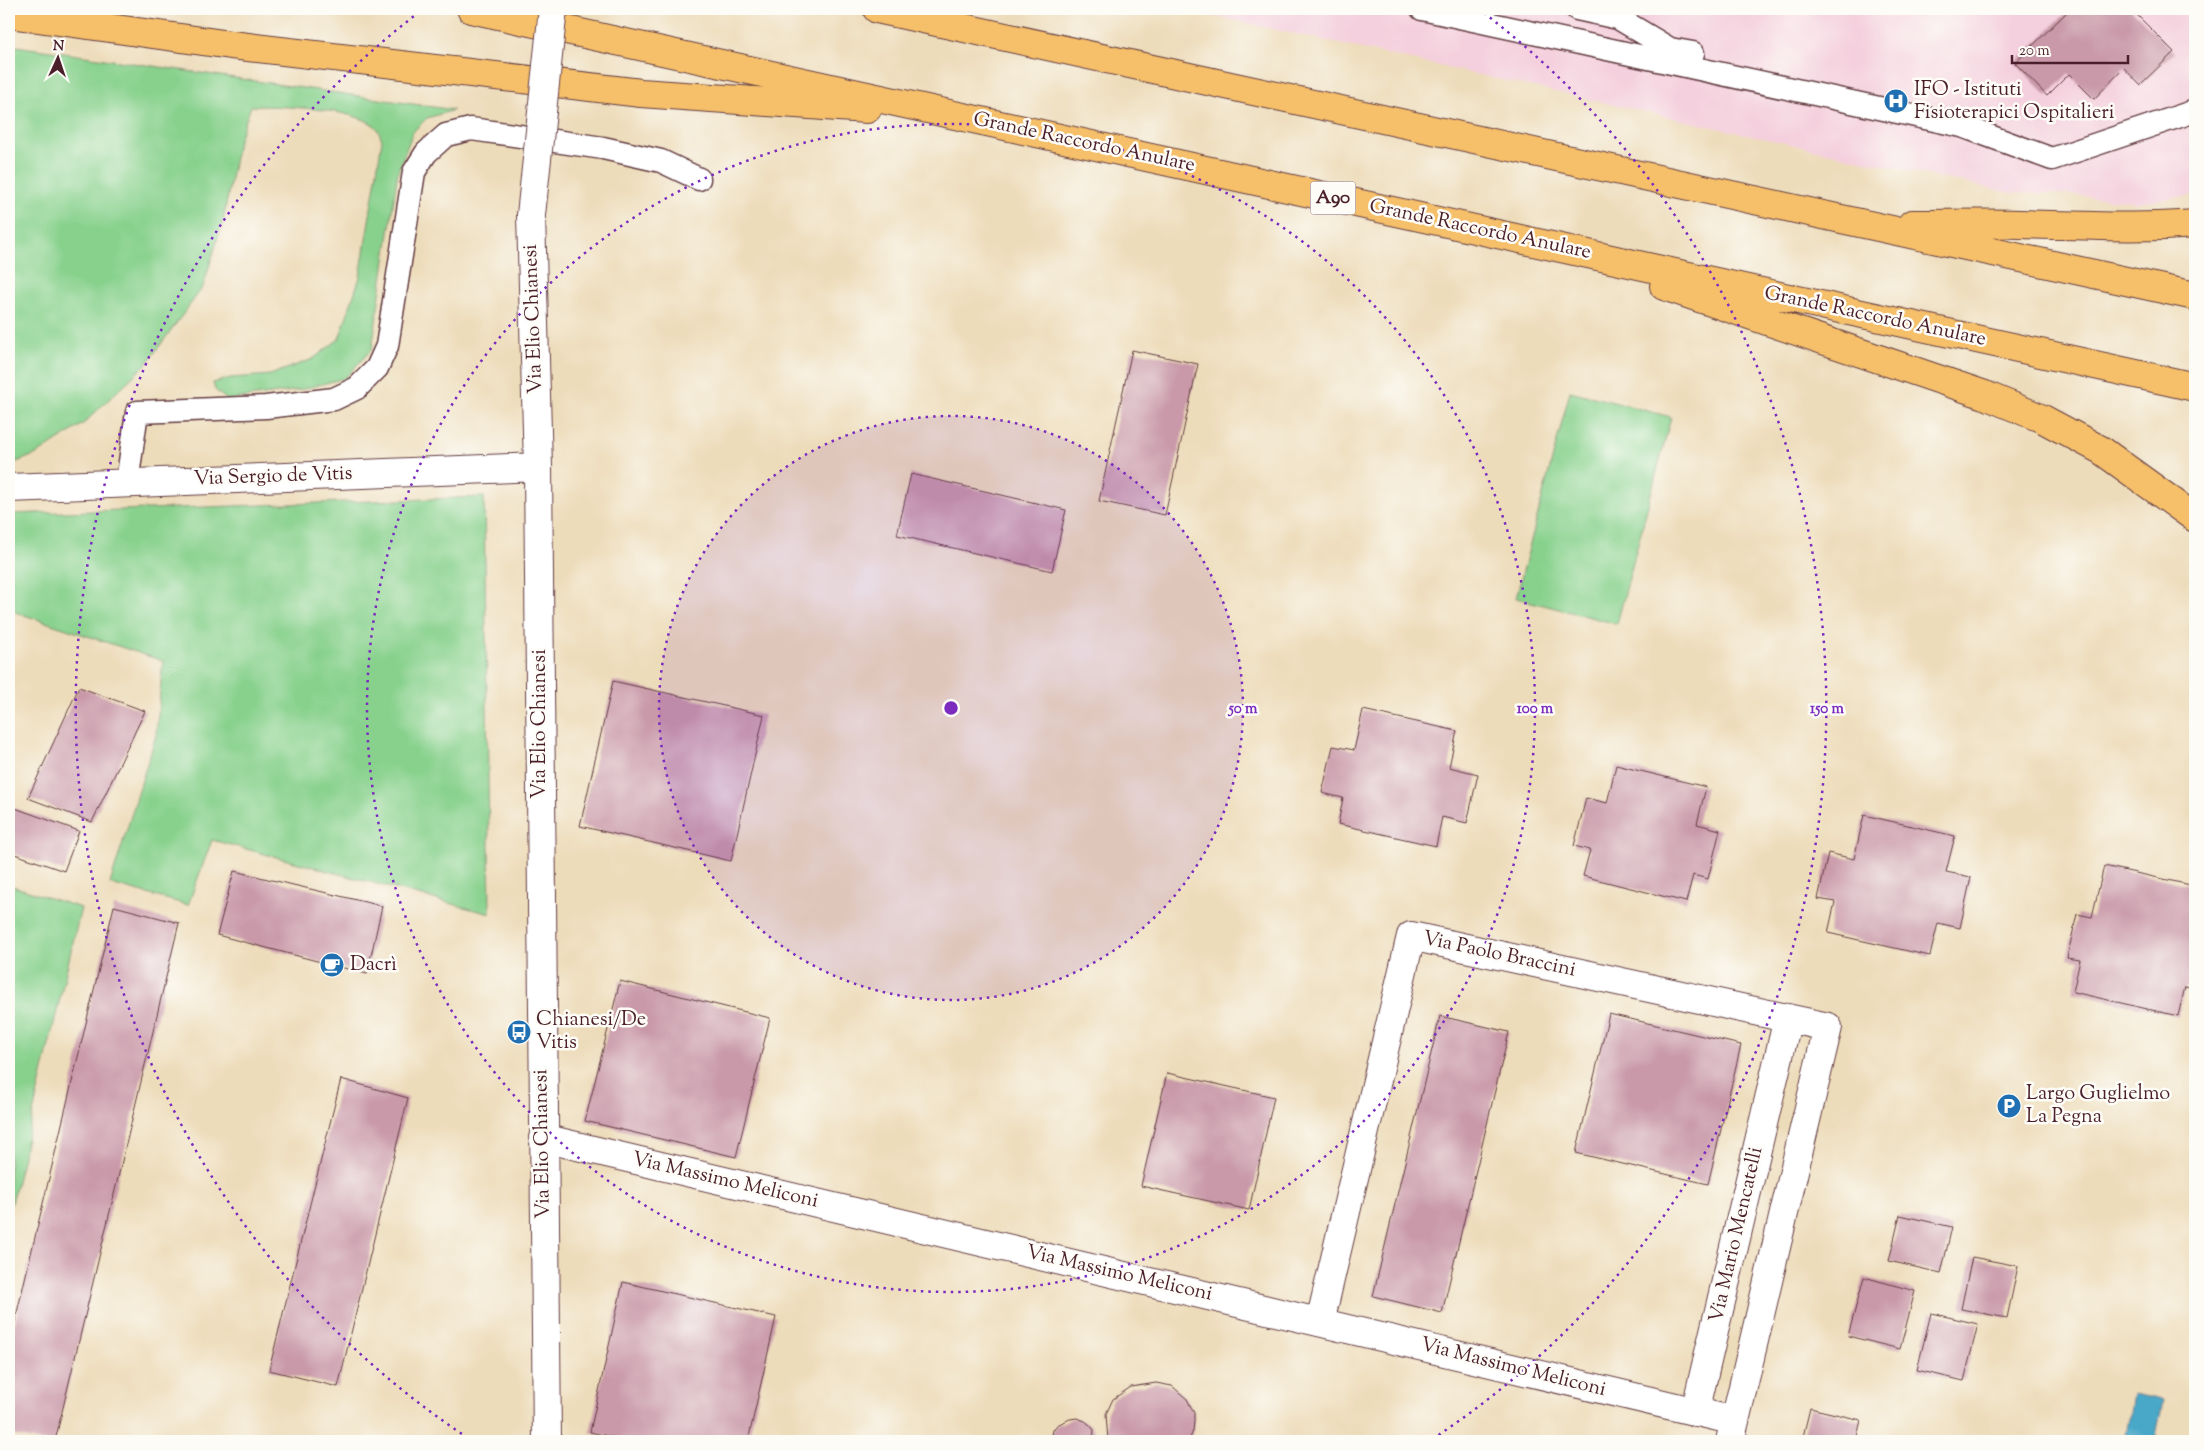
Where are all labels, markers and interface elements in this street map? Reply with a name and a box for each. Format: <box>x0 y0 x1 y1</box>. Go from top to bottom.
north arrow <box>32 32 82 82</box>
scale bar <box>2012 32 2128 64</box>
text: N <box>52 37 65 57</box>
text: 20 m <box>2019 41 2050 62</box>
place label: IFO - Istituti Fisioterapici Ospitalieri <box>1914 76 2115 128</box>
hospital icon: IFO - Istituti Fisioterapici Ospitalieri <box>1883 88 1909 114</box>
street label: Grande Raccordo Anulare <box>970 105 1198 181</box>
road number: A90 <box>1310 182 1356 214</box>
street label: Grande Raccordo Anulare <box>1366 192 1594 268</box>
street label: Via Elio Chianesi <box>517 243 551 394</box>
street label: Grande Raccordo Anulare <box>1761 279 1989 355</box>
street label: Via Sergio de Vitis <box>193 460 353 494</box>
street label: Via Elio Chianesi <box>526 649 555 799</box>
centre of rings <box>942 699 960 717</box>
text: 50 m <box>1228 699 1258 720</box>
text: 100 m <box>1517 699 1554 720</box>
text: 150 m <box>1810 699 1844 720</box>
street label: Via Paolo Braccini <box>1420 925 1579 985</box>
place label: Dacrì <box>350 951 397 980</box>
cafe icon: Dacrì <box>319 952 345 978</box>
place label: Chianesi/De Vitis <box>536 1006 646 1058</box>
bus stop icon: Chianesi/De Vitis <box>506 1019 532 1045</box>
street label: Via Elio Chianesi <box>527 1069 559 1219</box>
place label: Largo Guglielmo La Pegna <box>2026 1080 2170 1132</box>
parking icon: Largo Guglielmo La Pegna <box>1996 1093 2022 1119</box>
street label: Via Mario Mencatelli <box>1703 1144 1771 1326</box>
street label: Via Massimo Meliconi <box>629 1145 821 1217</box>
street label: Via Massimo Meliconi <box>1023 1238 1215 1310</box>
street label: Via Massimo Meliconi <box>1417 1331 1609 1405</box>

